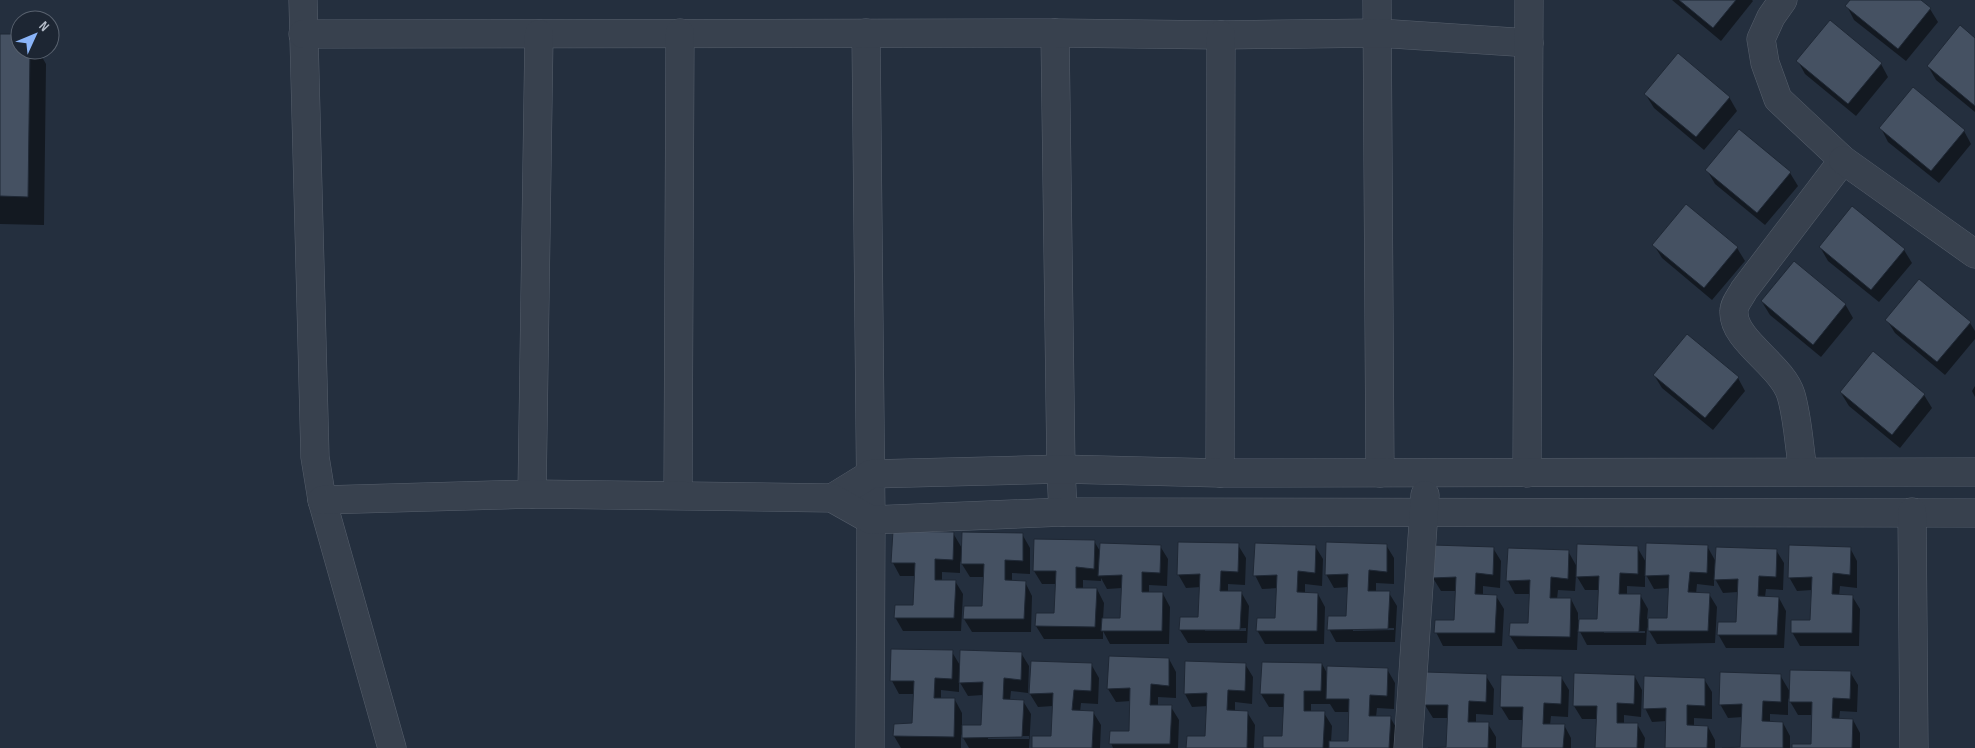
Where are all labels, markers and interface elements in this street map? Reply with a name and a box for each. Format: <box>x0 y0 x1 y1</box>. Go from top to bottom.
north arrow <box>10 10 60 60</box>
text: N <box>35 18 53 35</box>

